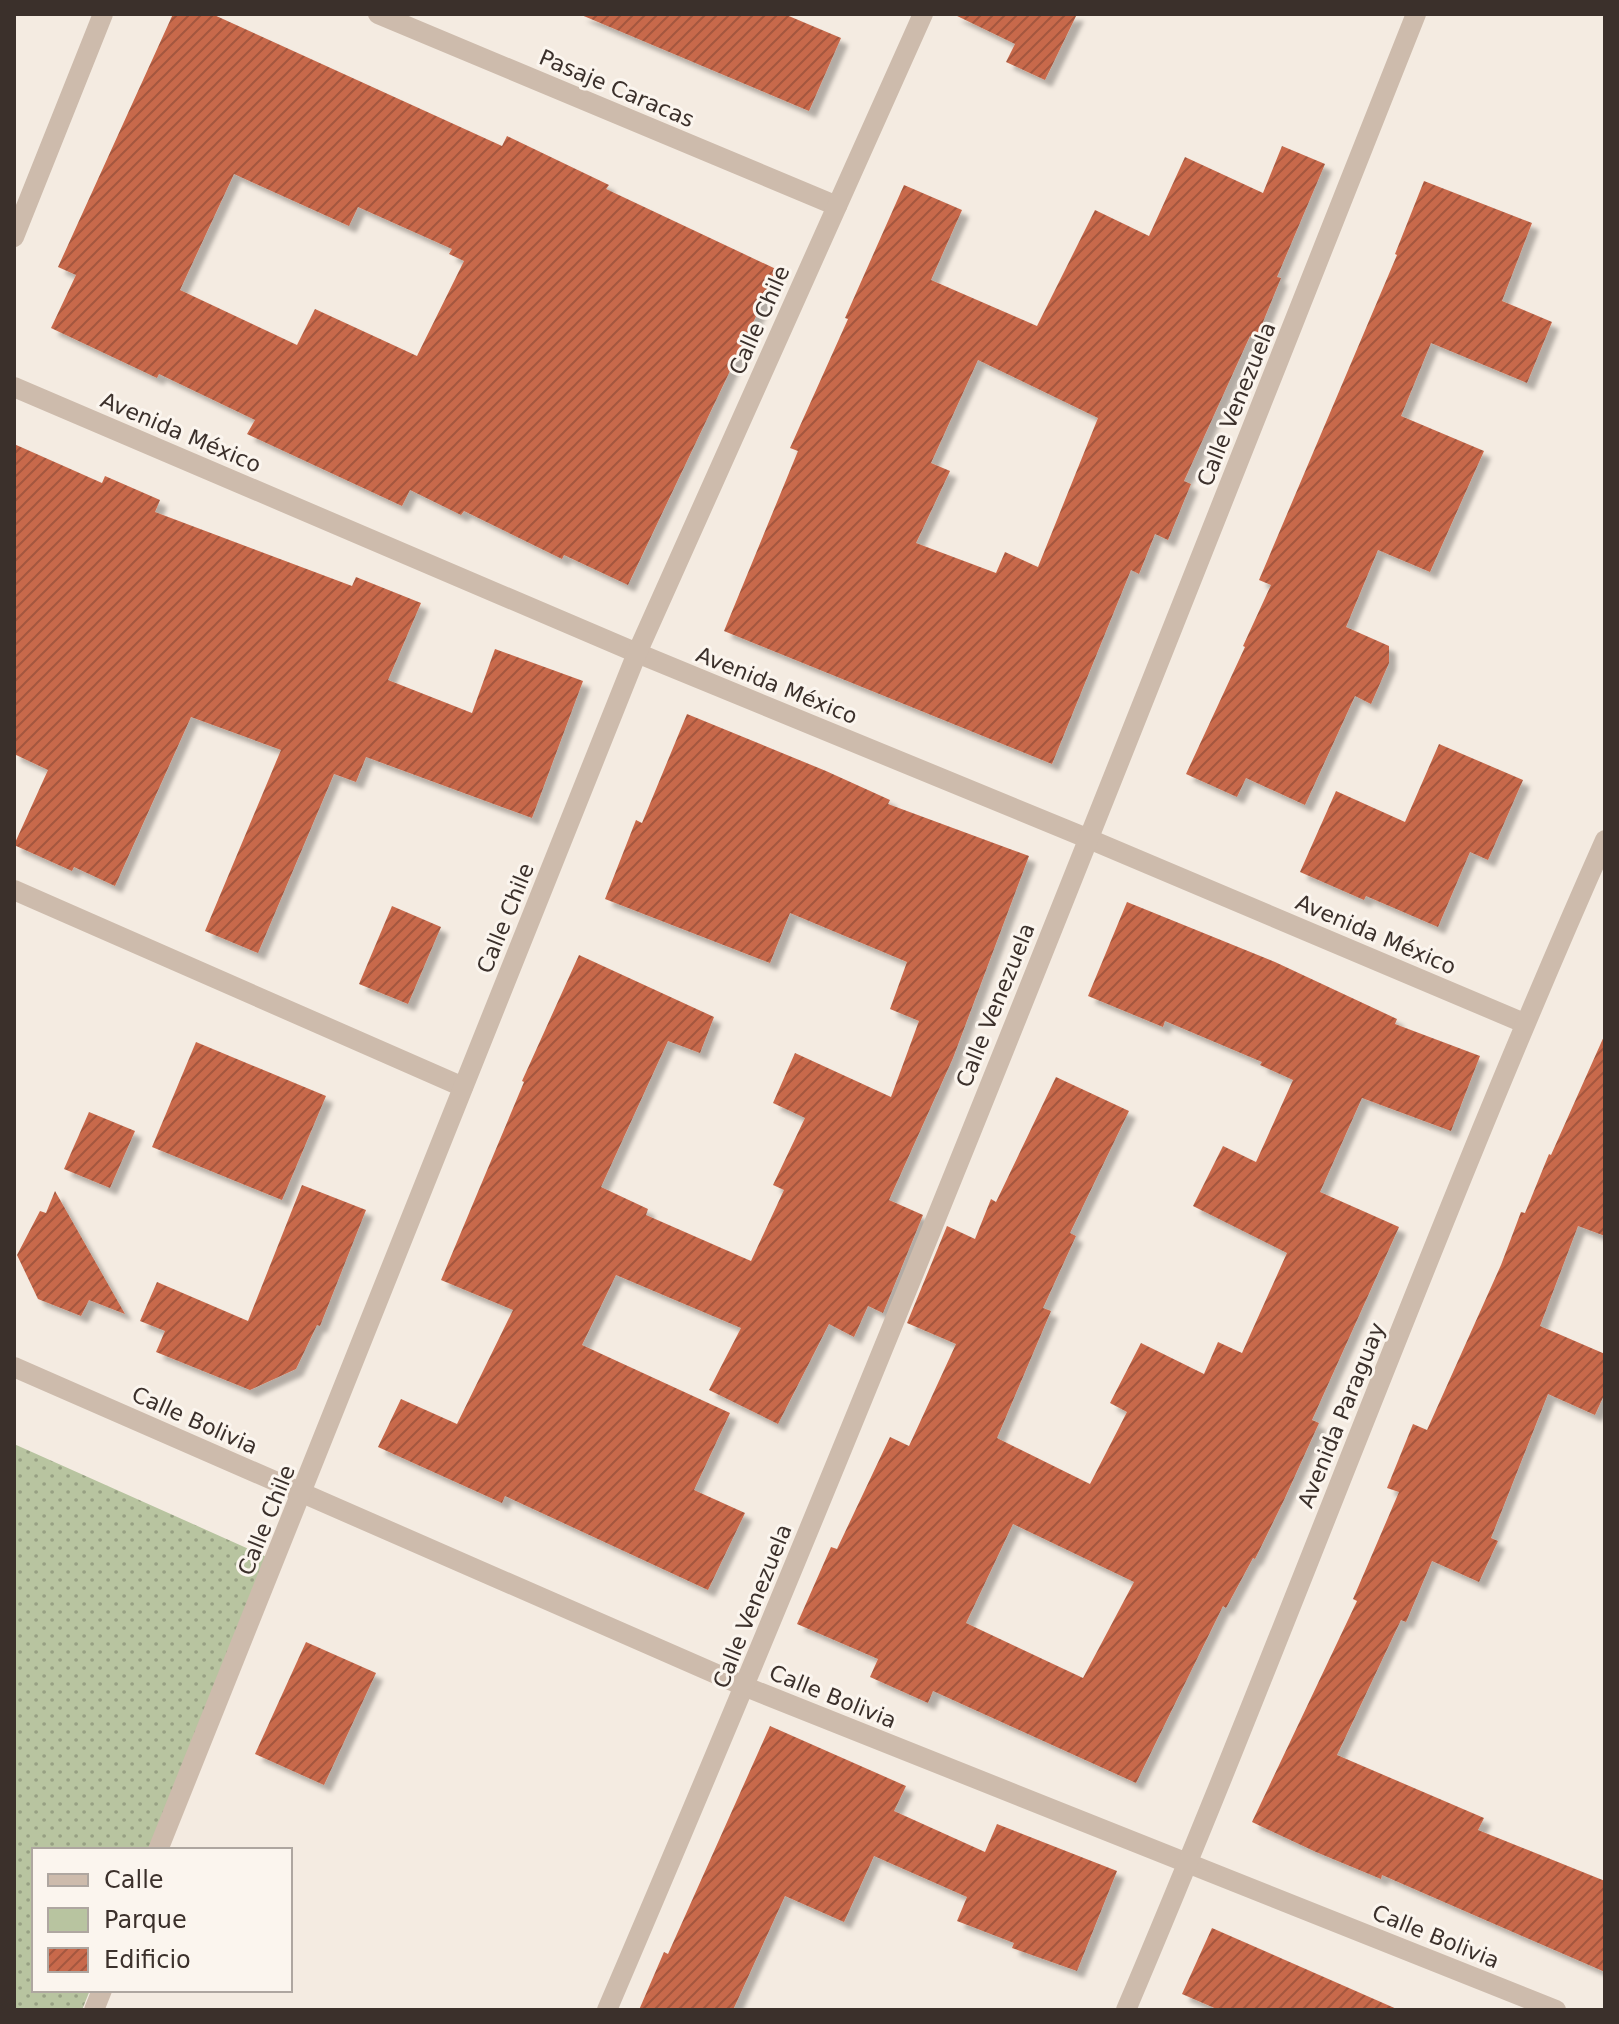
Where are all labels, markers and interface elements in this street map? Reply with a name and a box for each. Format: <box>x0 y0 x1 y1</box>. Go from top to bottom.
street label: Pasaje Caracas <box>536 45 698 132</box>
street label: Calle Chile <box>724 262 795 379</box>
street label: Calle Venezuela <box>1192 319 1281 490</box>
street label: Avenida México <box>97 387 265 477</box>
street label: Avenida México <box>693 642 861 729</box>
street label: Calle Chile <box>472 859 539 977</box>
street label: Avenida México <box>1292 889 1460 979</box>
street label: Calle Venezuela <box>951 920 1040 1091</box>
street label: Avenida Paraguay <box>1293 1319 1390 1511</box>
street label: Calle Bolivia <box>128 1382 262 1459</box>
street label: Calle Chile <box>233 1461 300 1579</box>
street label: Calle Venezuela <box>708 1521 797 1692</box>
street label: Calle Bolivia <box>766 1660 900 1733</box>
legend <box>32 1848 292 1992</box>
text: Calle <box>104 1866 164 1894</box>
street label: Calle Bolivia <box>1369 1900 1503 1973</box>
text: Parque <box>104 1906 187 1934</box>
text: Edificio <box>104 1946 191 1974</box>

